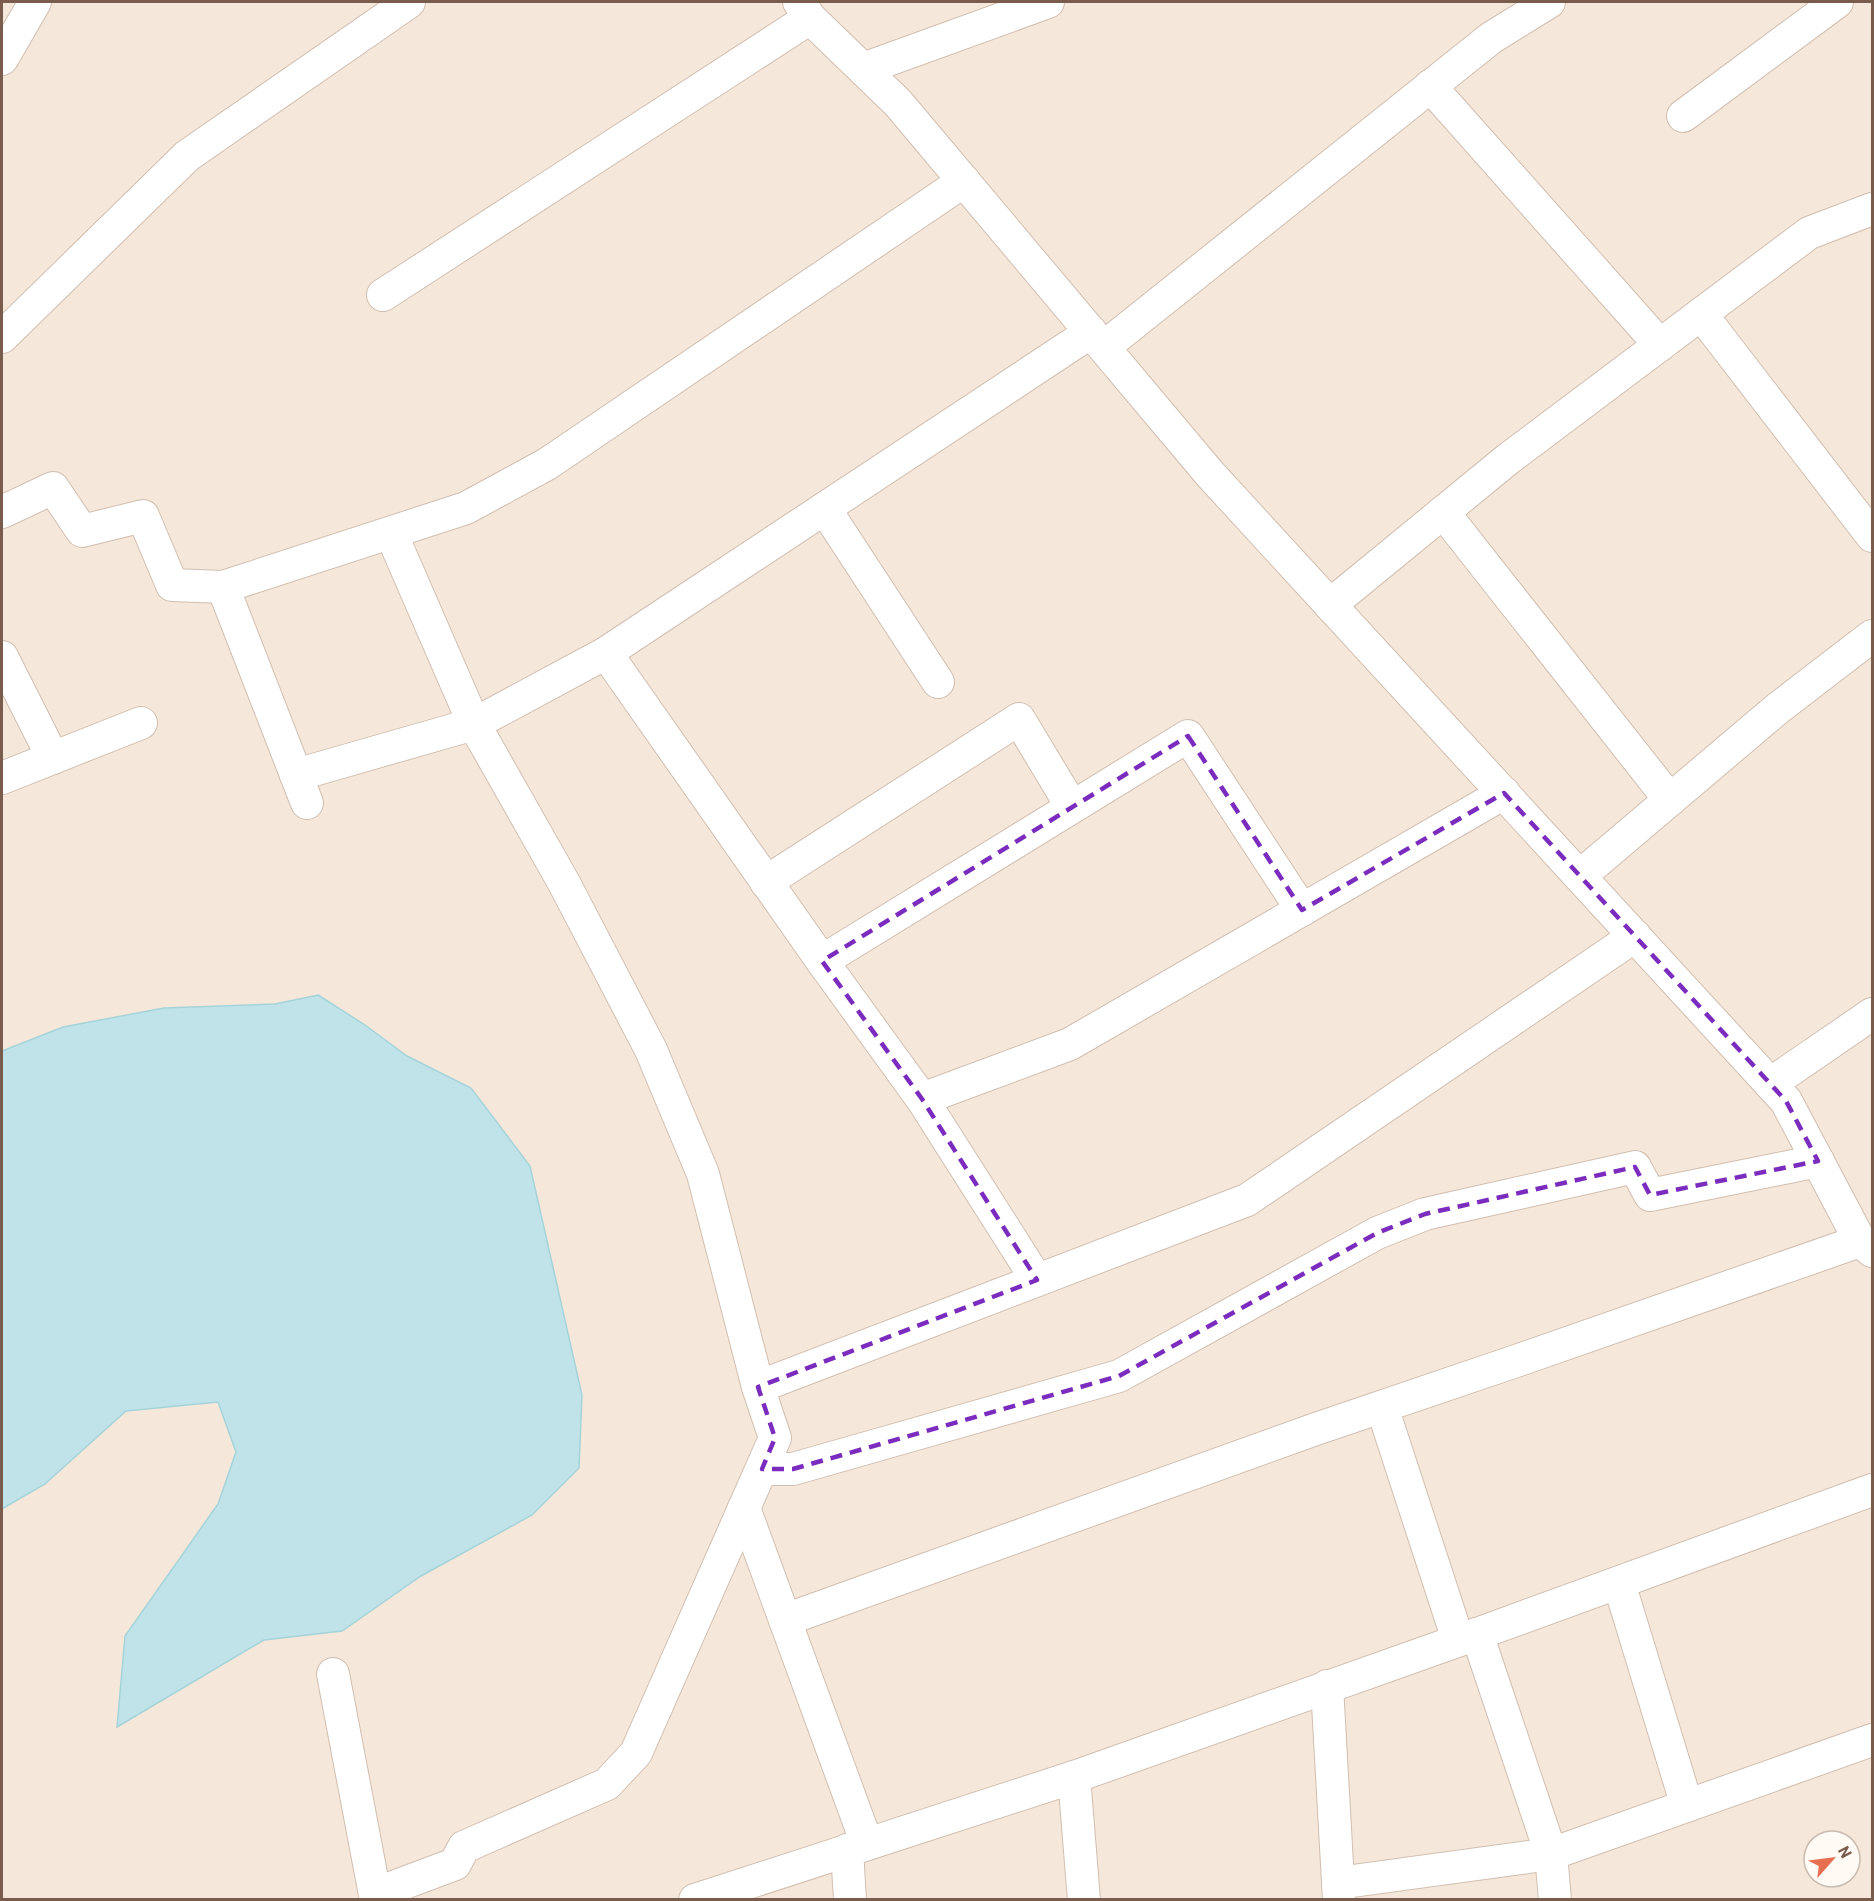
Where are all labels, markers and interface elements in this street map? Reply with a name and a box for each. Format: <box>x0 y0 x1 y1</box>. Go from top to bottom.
north arrow <box>1802 1829 1862 1889</box>
text: N <box>1835 1843 1857 1861</box>

